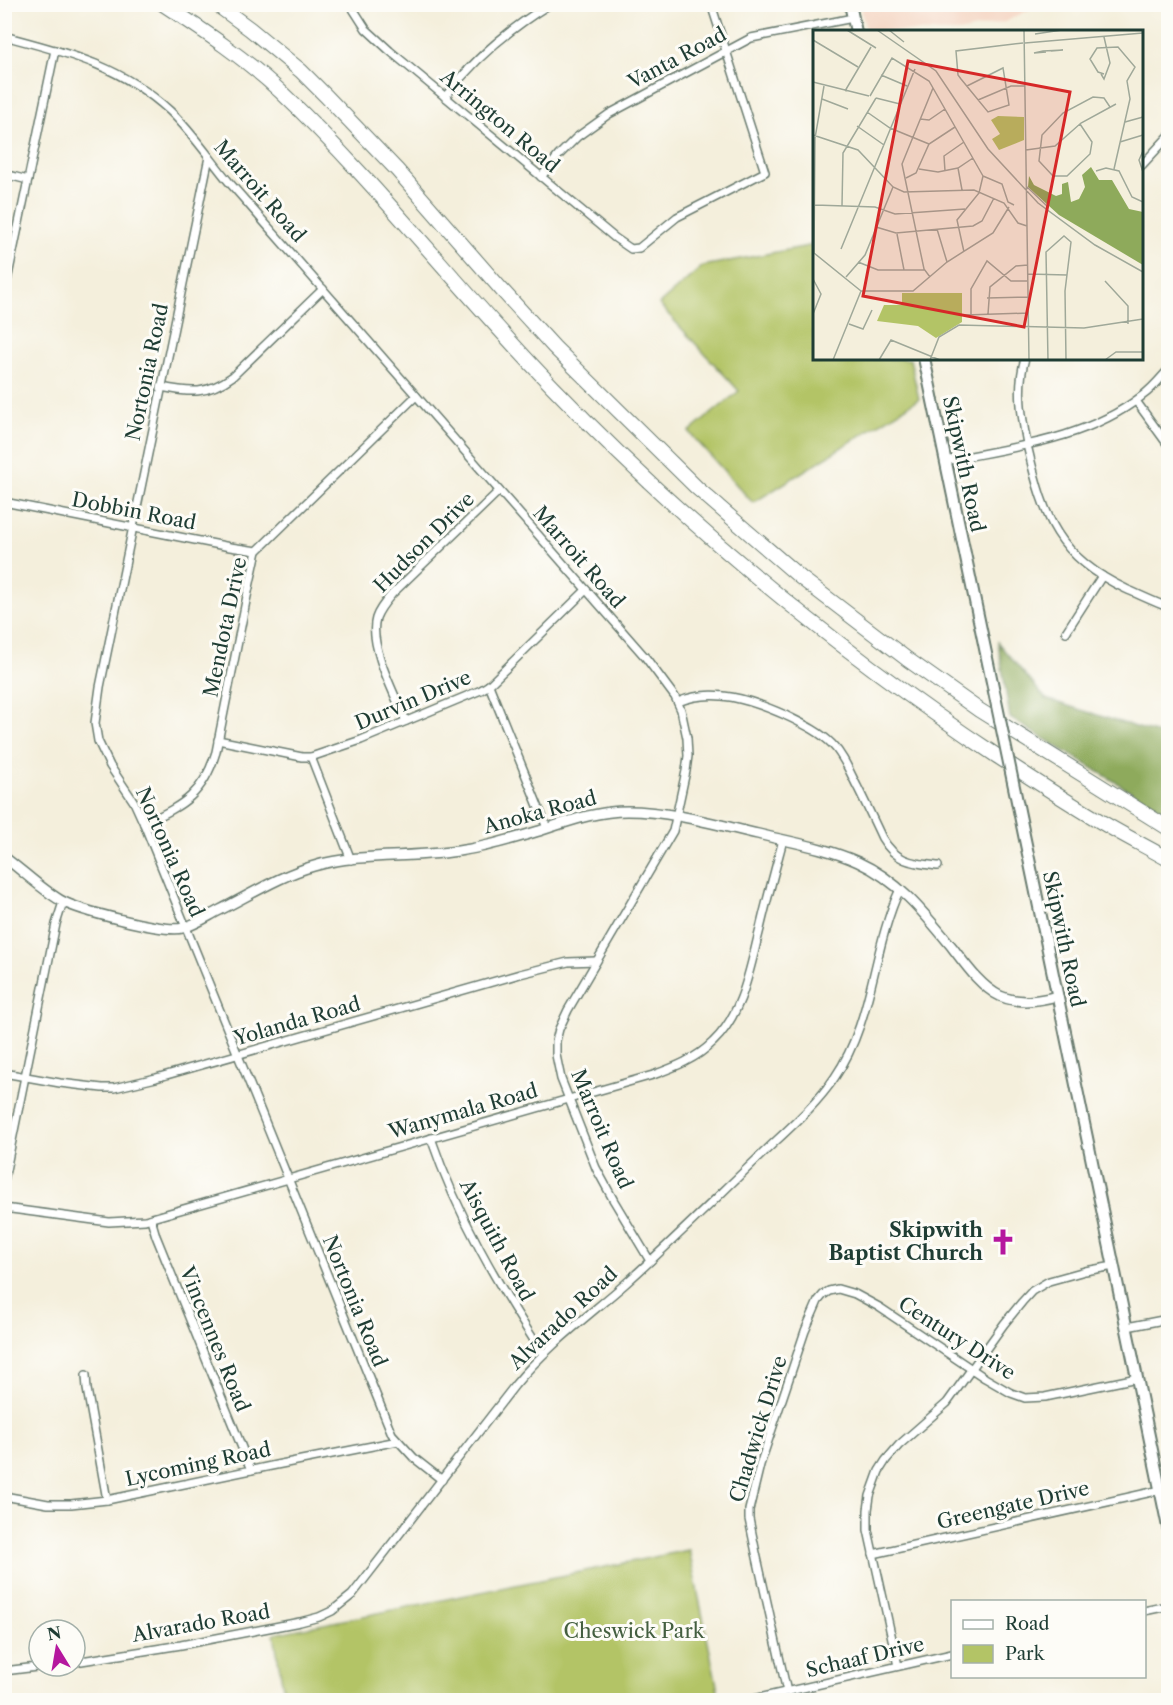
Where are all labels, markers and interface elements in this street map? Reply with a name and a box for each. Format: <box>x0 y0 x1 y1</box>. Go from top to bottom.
street label: Vanta Road <box>623 22 730 94</box>
inset map <box>813 30 1143 360</box>
street label: Arrington Road <box>435 64 564 178</box>
street label: Marroit Road <box>209 135 311 247</box>
street label: Nortonia Road <box>121 301 173 443</box>
street label: Skipwith Road <box>938 394 990 534</box>
street label: Dobbin Road <box>70 487 198 535</box>
street label: Hudson Drive <box>369 487 479 597</box>
street label: Marroit Road <box>528 501 630 613</box>
street label: Mendota Drive <box>198 555 252 699</box>
street label: Durvin Drive <box>351 665 475 735</box>
street label: Nortonia Road <box>131 783 209 921</box>
street label: Anoka Road <box>480 785 599 839</box>
street label: Skipwith Road <box>1038 869 1090 1009</box>
street label: Yolanda Road <box>230 991 363 1051</box>
street label: Marroit Road <box>566 1066 638 1192</box>
street label: Wanymala Road <box>385 1078 540 1144</box>
street label: Aisquith Road <box>454 1174 539 1305</box>
place label: Skipwith Baptist Church <box>829 1218 983 1265</box>
church icon: Skipwith Baptist Church <box>988 1227 1018 1257</box>
street label: Nortonia Road <box>318 1232 392 1370</box>
street label: Vincennes Road <box>175 1262 255 1415</box>
street label: Alvarado Road <box>503 1262 622 1375</box>
street label: Century Drive <box>894 1291 1020 1385</box>
street label: Chadwick Drive <box>724 1353 792 1505</box>
street label: Lycoming Road <box>123 1437 273 1491</box>
street label: Greengate Drive <box>934 1476 1092 1534</box>
street label: Alvarado Road <box>129 1599 272 1647</box>
legend <box>951 1600 1146 1678</box>
text: Road <box>1005 1613 1050 1635</box>
north arrow <box>27 1618 87 1678</box>
park label: Cheswick Park <box>564 1619 706 1643</box>
text: N <box>45 1622 63 1644</box>
street label: Schaaf Drive <box>804 1632 926 1682</box>
text: Park <box>1005 1643 1046 1665</box>

